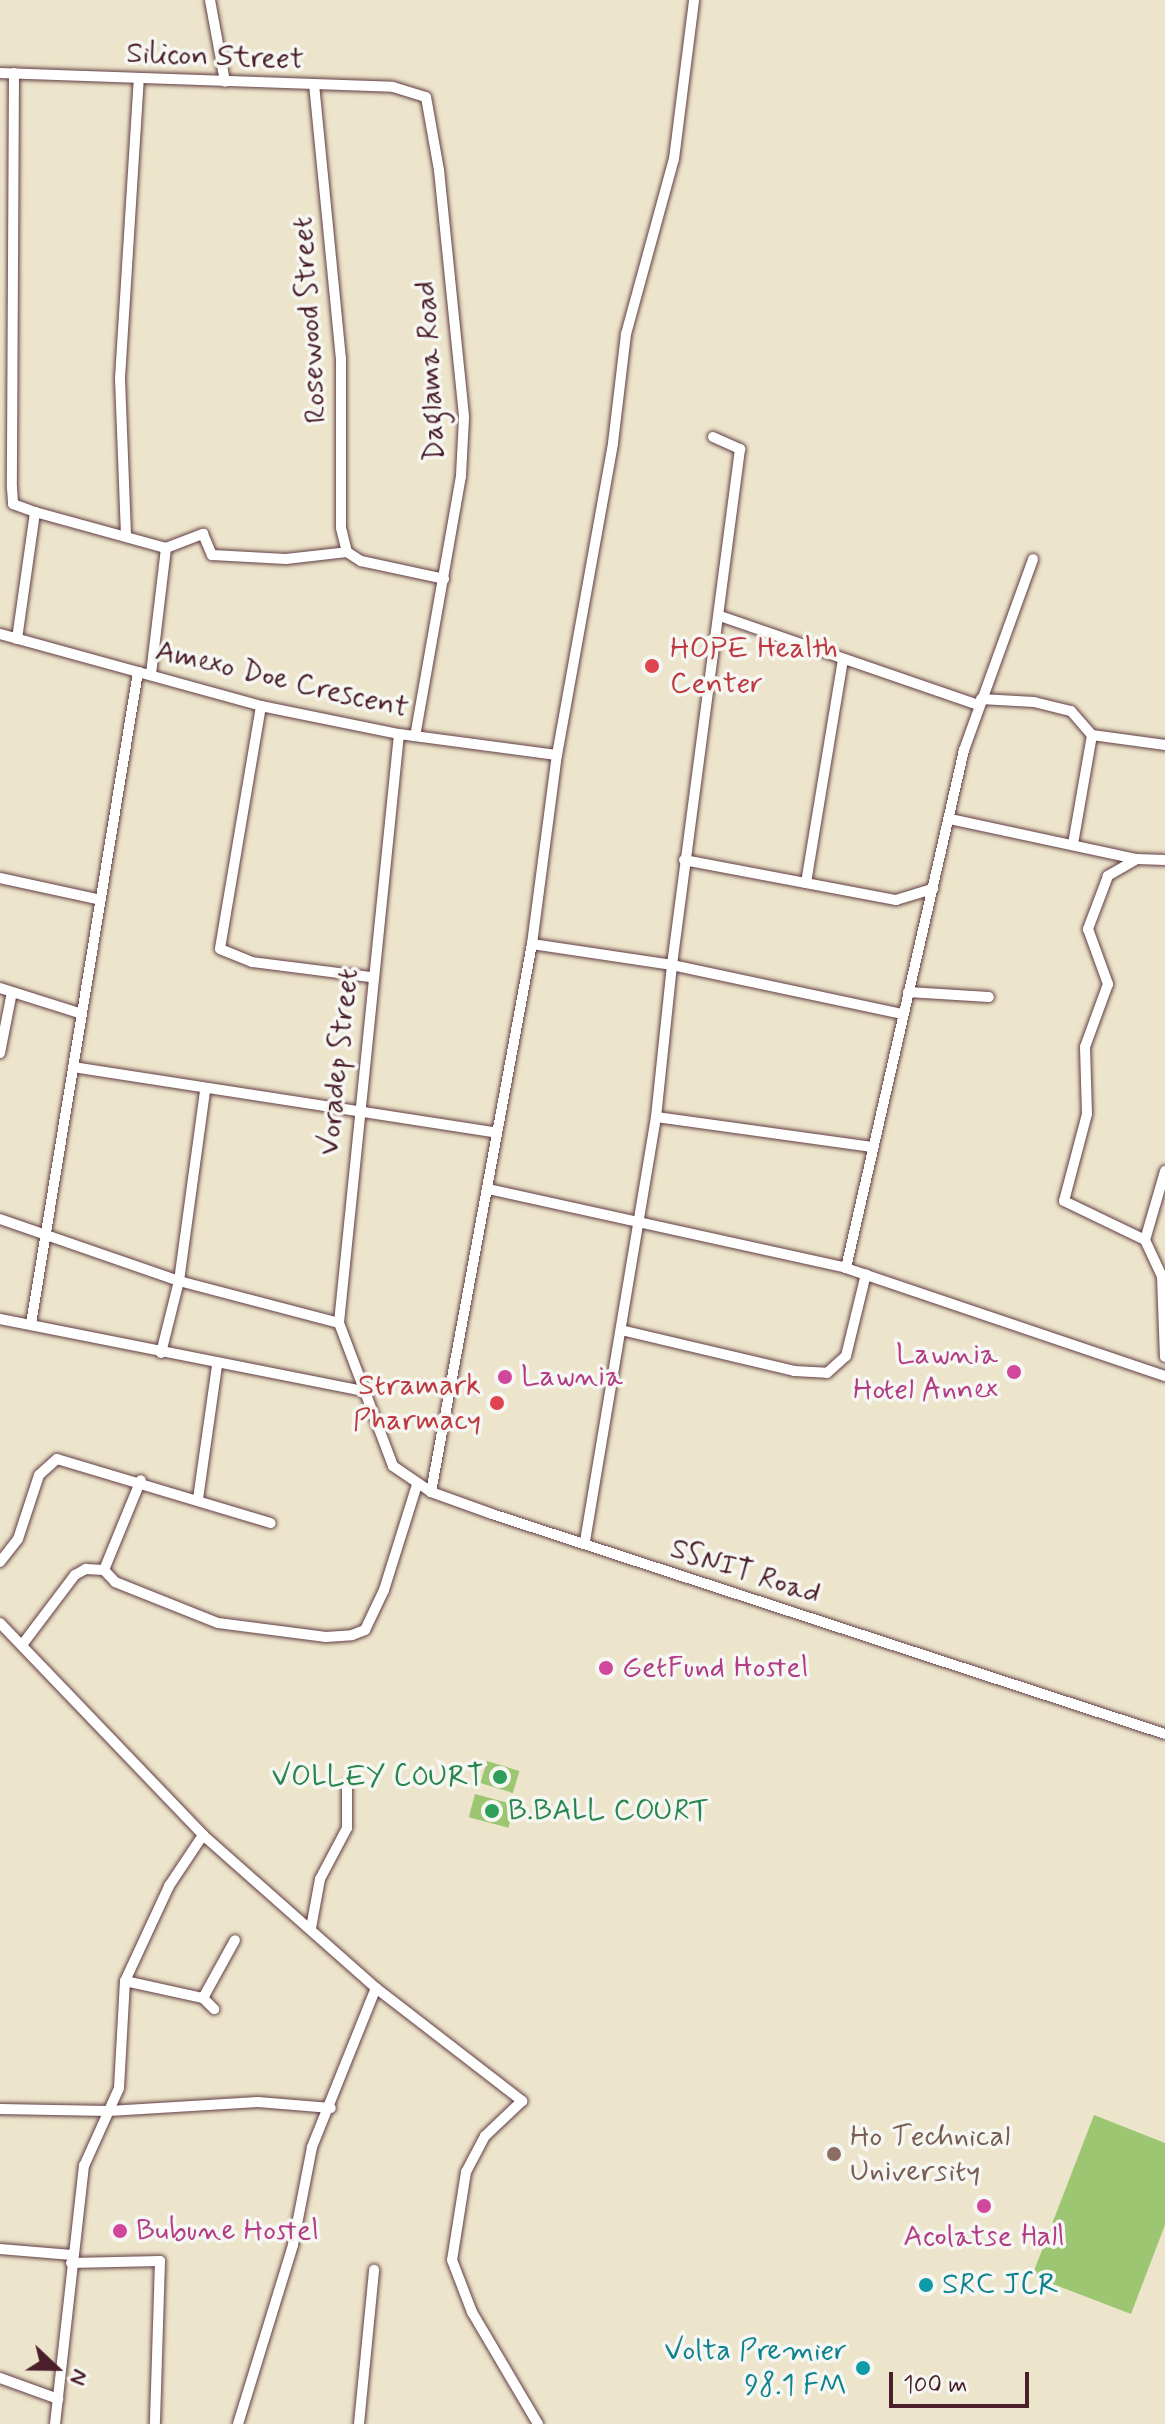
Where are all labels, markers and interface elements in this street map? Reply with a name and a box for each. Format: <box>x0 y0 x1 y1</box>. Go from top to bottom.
street label: Silicon Street <box>126 36 304 78</box>
street label: Rosewood Street <box>285 213 335 427</box>
street label: Daglama Road <box>408 280 454 462</box>
place label: HOPE Health Center <box>670 631 837 702</box>
street label: Amexo Doe Crescent <box>152 633 412 727</box>
marker: HOPE Health Center <box>641 655 663 677</box>
street label: Voradep Street <box>311 964 367 1160</box>
place label: Lawnia Hotel Annex <box>853 1337 998 1408</box>
place label: Lawnia <box>521 1359 623 1395</box>
marker: Lawnia Hotel Annex <box>1005 1363 1023 1381</box>
place label: Stramark Pharmacy <box>353 1368 481 1438</box>
marker: Lawnia <box>496 1368 514 1386</box>
marker: Stramark Pharmacy <box>488 1394 506 1412</box>
street label: SSNIT Road <box>667 1531 823 1613</box>
place label: GetFund Hostel <box>622 1650 808 1686</box>
marker: GetFund Hostel <box>597 1659 615 1677</box>
place label: VOLLEY COURT <box>266 1759 484 1795</box>
marker: VOLLEY COURT <box>491 1768 509 1786</box>
place label: B.BALL COURT <box>508 1793 709 1829</box>
marker: B.BALL COURT <box>483 1802 501 1820</box>
place label: Ho Technical University <box>850 2119 1003 2190</box>
marker: Ho Technical University <box>825 2145 843 2163</box>
marker: Acolatse Hall <box>975 2197 993 2215</box>
place label: Bubune Hostel <box>136 2213 319 2249</box>
place label: Acolatse Hall <box>901 2219 1067 2255</box>
marker: Bubune Hostel <box>111 2222 129 2240</box>
place label: SRC JCR <box>942 2267 1058 2303</box>
marker: SRC JCR <box>917 2276 935 2294</box>
north arrow <box>16 2328 96 2408</box>
place label: Volta Premier 98.1 FM <box>663 2333 847 2404</box>
scale bar <box>893 2356 1033 2406</box>
marker: Volta Premier 98.1 FM <box>854 2359 872 2377</box>
text: N <box>63 2365 94 2389</box>
text: 100 m <box>903 2370 967 2401</box>

